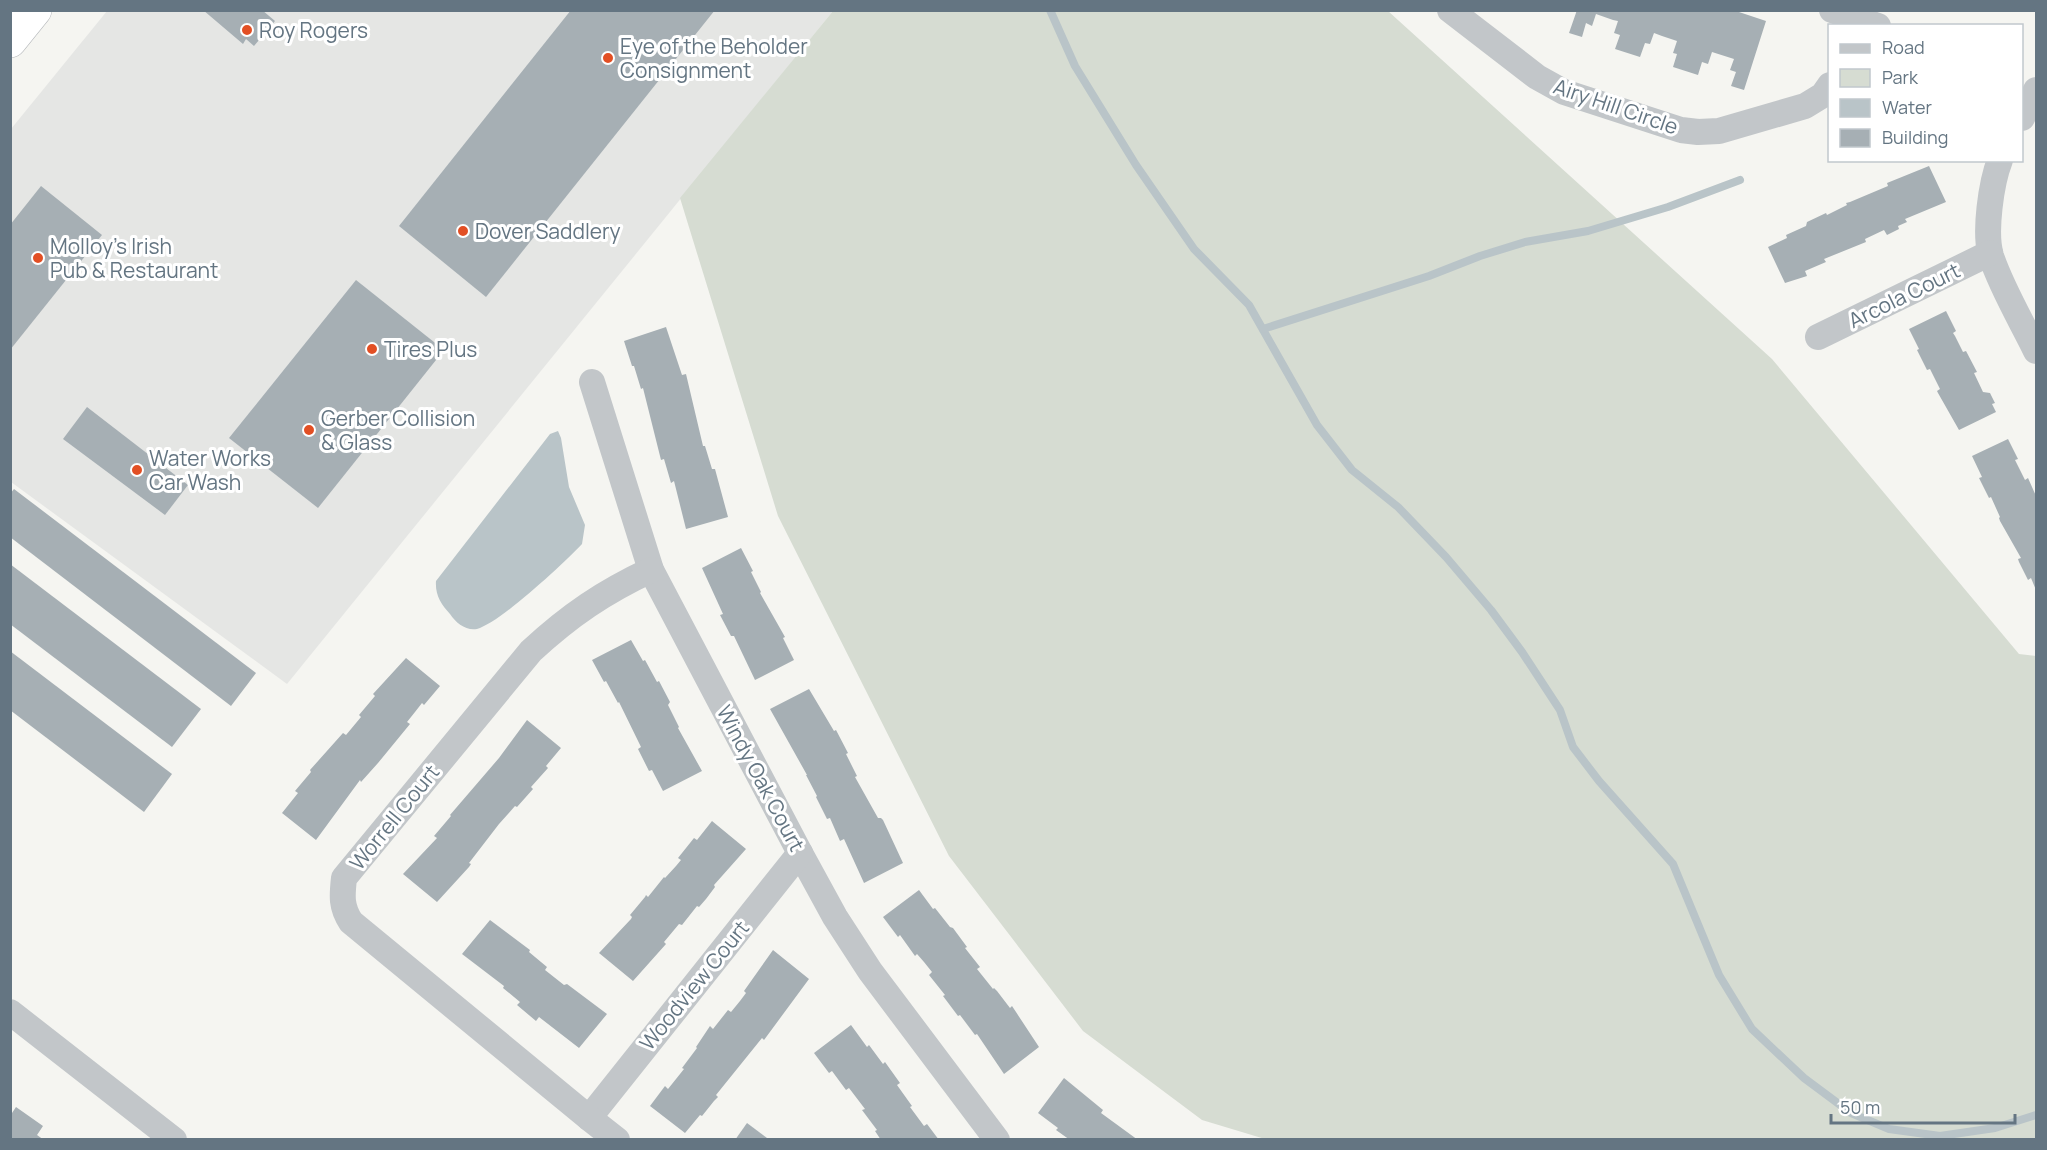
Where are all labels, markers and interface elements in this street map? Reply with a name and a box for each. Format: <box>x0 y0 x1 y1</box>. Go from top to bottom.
place label: Roy Rogers <box>259 16 368 44</box>
marker: Roy Rogers <box>240 23 254 37</box>
legend <box>1828 24 2023 162</box>
place label: Eye of the Beholder Consignment <box>620 32 808 84</box>
text: Road <box>1882 35 1925 59</box>
marker: Eye of the Beholder Consignment <box>601 51 615 65</box>
text: Park <box>1882 65 1919 89</box>
street label: Airy Hill Circle <box>1550 72 1682 140</box>
text: Water <box>1882 95 1932 119</box>
text: Building <box>1882 125 1948 149</box>
place label: Dover Saddlery <box>475 217 621 245</box>
marker: Dover Saddlery <box>456 224 470 238</box>
place label: Molloy's Irish Pub & Restaurant <box>50 232 218 284</box>
marker: Molloy's Irish Pub & Restaurant <box>31 251 45 265</box>
street label: Arcola Court <box>1843 256 1965 334</box>
place label: Tires Plus <box>384 335 477 363</box>
marker: Tires Plus <box>365 342 379 356</box>
place label: Gerber Collision & Glass <box>321 404 475 456</box>
marker: Gerber Collision & Glass <box>302 423 316 437</box>
place label: Water Works Car Wash <box>149 444 271 496</box>
marker: Water Works Car Wash <box>130 463 144 477</box>
street label: Windy Oak Court <box>711 700 811 856</box>
street label: Worrell Court <box>343 758 445 876</box>
street label: Woodview Court <box>633 914 755 1056</box>
scale bar <box>1831 1087 2016 1125</box>
text: 50 m <box>1840 1095 1880 1119</box>

